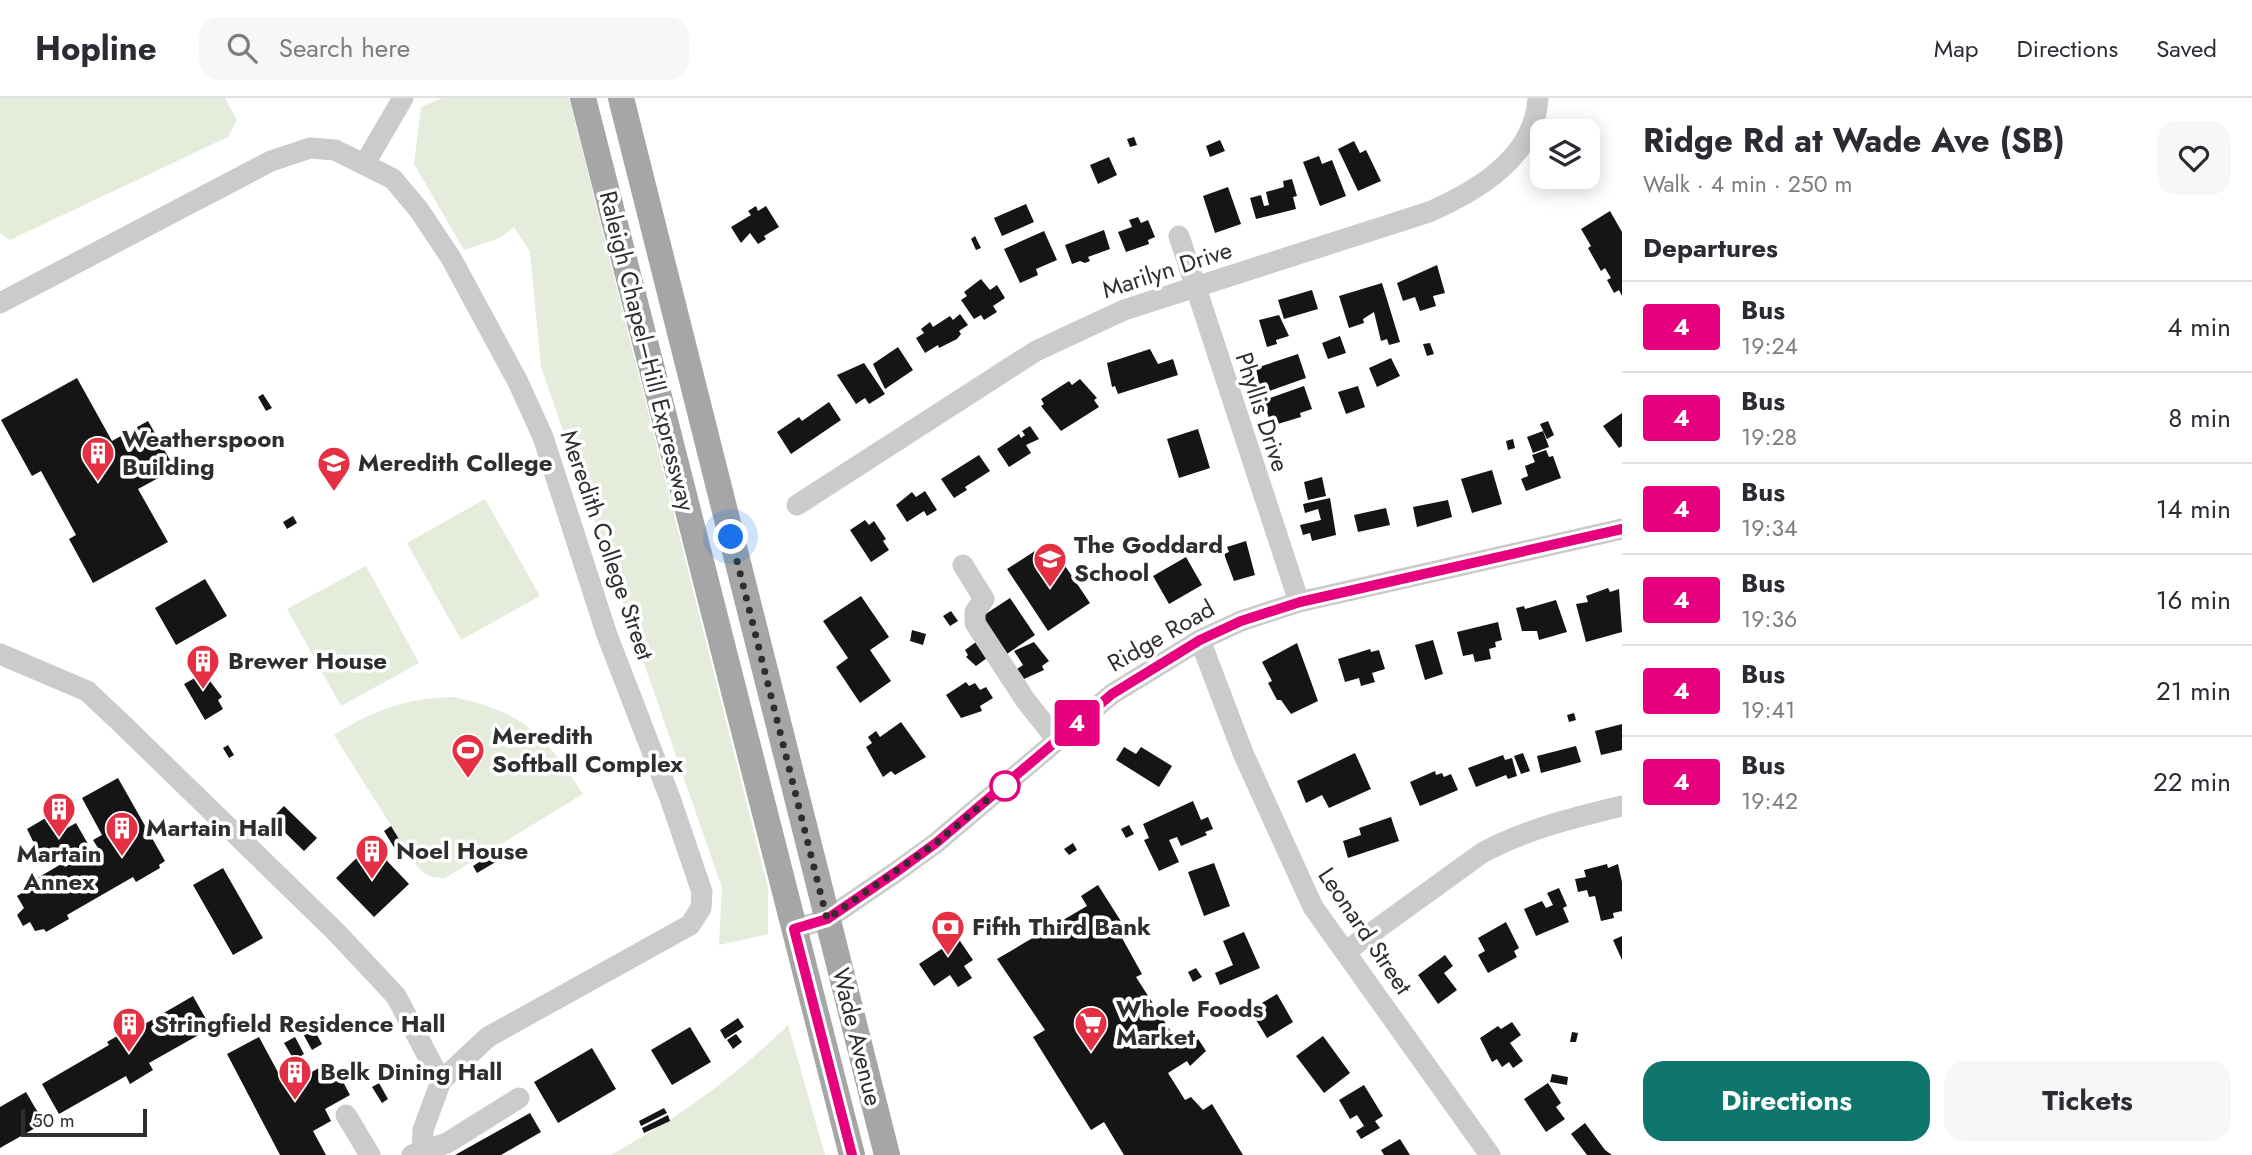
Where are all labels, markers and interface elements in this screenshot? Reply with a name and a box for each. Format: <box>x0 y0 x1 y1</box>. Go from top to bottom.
search box <box>199 17 689 80</box>
text: Hopline <box>35 25 157 72</box>
icon: search <box>223 29 261 67</box>
text: Search here <box>279 29 410 67</box>
text: Map <box>1934 31 1979 66</box>
text: Directions <box>2017 31 2118 66</box>
text: Saved <box>2156 31 2217 66</box>
text: Ridge Rd at Wade Ave (SB) <box>1643 117 2065 164</box>
map controls <box>1530 119 1600 189</box>
button: layers <box>1530 119 1600 189</box>
button: heart <box>2157 121 2231 195</box>
text: Walk · 4 min · 250 m <box>1643 167 1852 201</box>
street label: Raleigh Chapel–Hill Expressway <box>591 187 704 515</box>
text: Departures <box>1643 229 1778 267</box>
street label: Marilyn Drive <box>1097 232 1236 307</box>
text: Bus <box>1741 291 1785 329</box>
text: 4 min <box>2167 308 2231 346</box>
text: 4 <box>1673 309 1690 344</box>
text: 19:24 <box>1741 329 1798 363</box>
street label: Phyllis Drive <box>1227 348 1298 476</box>
text: Bus <box>1741 382 1785 420</box>
text: 8 min <box>2168 399 2231 437</box>
text: 4 <box>1673 400 1690 435</box>
text: 19:28 <box>1741 420 1797 454</box>
place label: Weatherspoon Building <box>122 421 285 484</box>
street label: Meredith College Street <box>552 425 663 665</box>
building icon: Weatherspoon Building <box>79 434 117 483</box>
school or university icon: Meredith College <box>315 444 353 493</box>
place label: Meredith College <box>358 445 552 480</box>
text: Bus <box>1741 473 1785 511</box>
text: 14 min <box>2156 490 2231 528</box>
text: 4 <box>1673 491 1690 526</box>
text: 19:34 <box>1741 511 1797 545</box>
your location <box>713 519 748 554</box>
place label: The Goddard School <box>1074 527 1223 590</box>
school or university icon: The Goddard School <box>1031 540 1069 589</box>
text: Bus <box>1741 564 1785 602</box>
text: 16 min <box>2156 581 2231 619</box>
text: 4 <box>1673 582 1690 617</box>
street label: Ridge Road <box>1101 591 1221 680</box>
text: 19:36 <box>1741 602 1797 636</box>
building icon: Brewer House <box>184 642 222 691</box>
place label: Brewer House <box>228 643 387 678</box>
text: Bus <box>1741 655 1785 693</box>
text: 21 min <box>2156 672 2231 710</box>
text: 4 <box>1673 673 1690 708</box>
text: 19:41 <box>1741 693 1795 727</box>
line badge: 4 <box>1054 700 1100 746</box>
text: 4 <box>1069 705 1085 740</box>
place label: Meredith Softball Complex <box>492 718 683 781</box>
sports icon: Meredith Softball Complex <box>449 731 487 780</box>
text: Bus <box>1741 746 1785 784</box>
text: 22 min <box>2153 763 2231 801</box>
text: 4 <box>1673 764 1690 799</box>
unlabelled marker <box>990 771 1020 801</box>
text: 19:42 <box>1741 784 1798 818</box>
building icon: Martain Annex <box>40 790 78 839</box>
building icon: Martain Hall <box>103 809 141 858</box>
place label: Martain Hall <box>146 810 283 845</box>
building icon: Noel House <box>353 832 391 881</box>
place label: Noel House <box>396 833 528 868</box>
place label: Martain Annex <box>16 836 102 899</box>
street label: Leonard Street <box>1310 860 1421 1002</box>
bank icon: Fifth Third Bank <box>929 908 967 957</box>
place label: Fifth Third Bank <box>972 909 1151 944</box>
street label: Wade Avenue <box>823 964 892 1109</box>
place label: Whole Foods Market <box>1116 991 1263 1054</box>
supermarket icon: Whole Foods Market <box>1072 1004 1110 1053</box>
building icon: Stringfield Residence Hall <box>110 1005 148 1054</box>
place label: Stringfield Residence Hall <box>154 1006 445 1041</box>
building icon: Belk Dining Hall <box>276 1053 314 1102</box>
place label: Belk Dining Hall <box>320 1054 502 1089</box>
button: Directions <box>1643 1061 1930 1141</box>
button: Tickets <box>1944 1061 2231 1141</box>
scale bar <box>21 1106 147 1138</box>
text: 50 m <box>32 1107 75 1134</box>

